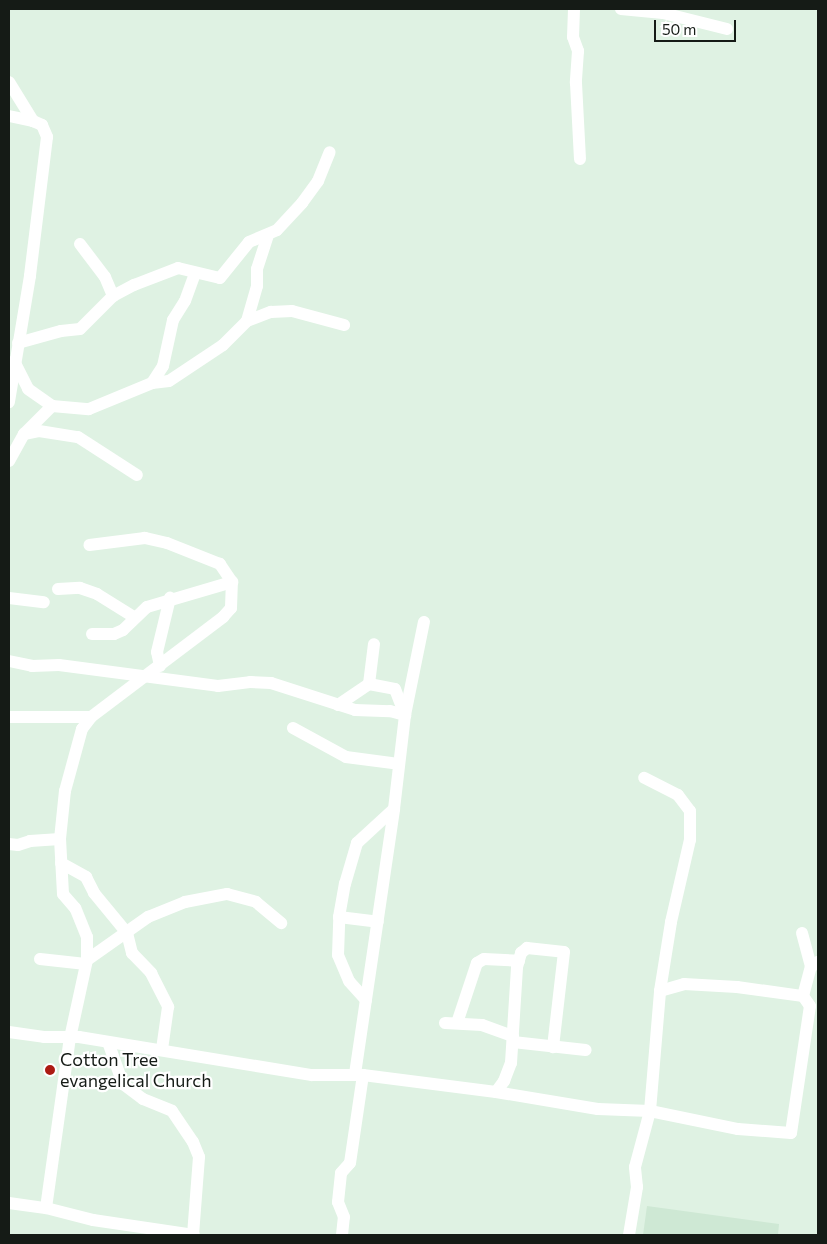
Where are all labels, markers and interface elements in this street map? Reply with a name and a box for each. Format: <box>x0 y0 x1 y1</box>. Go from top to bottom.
scale bar <box>657 10 740 42</box>
text: 50 m <box>662 20 696 38</box>
place label: Cotton Tree evangelical Church <box>60 1049 211 1092</box>
marker: Cotton Tree evangelical Church <box>44 1064 56 1076</box>

